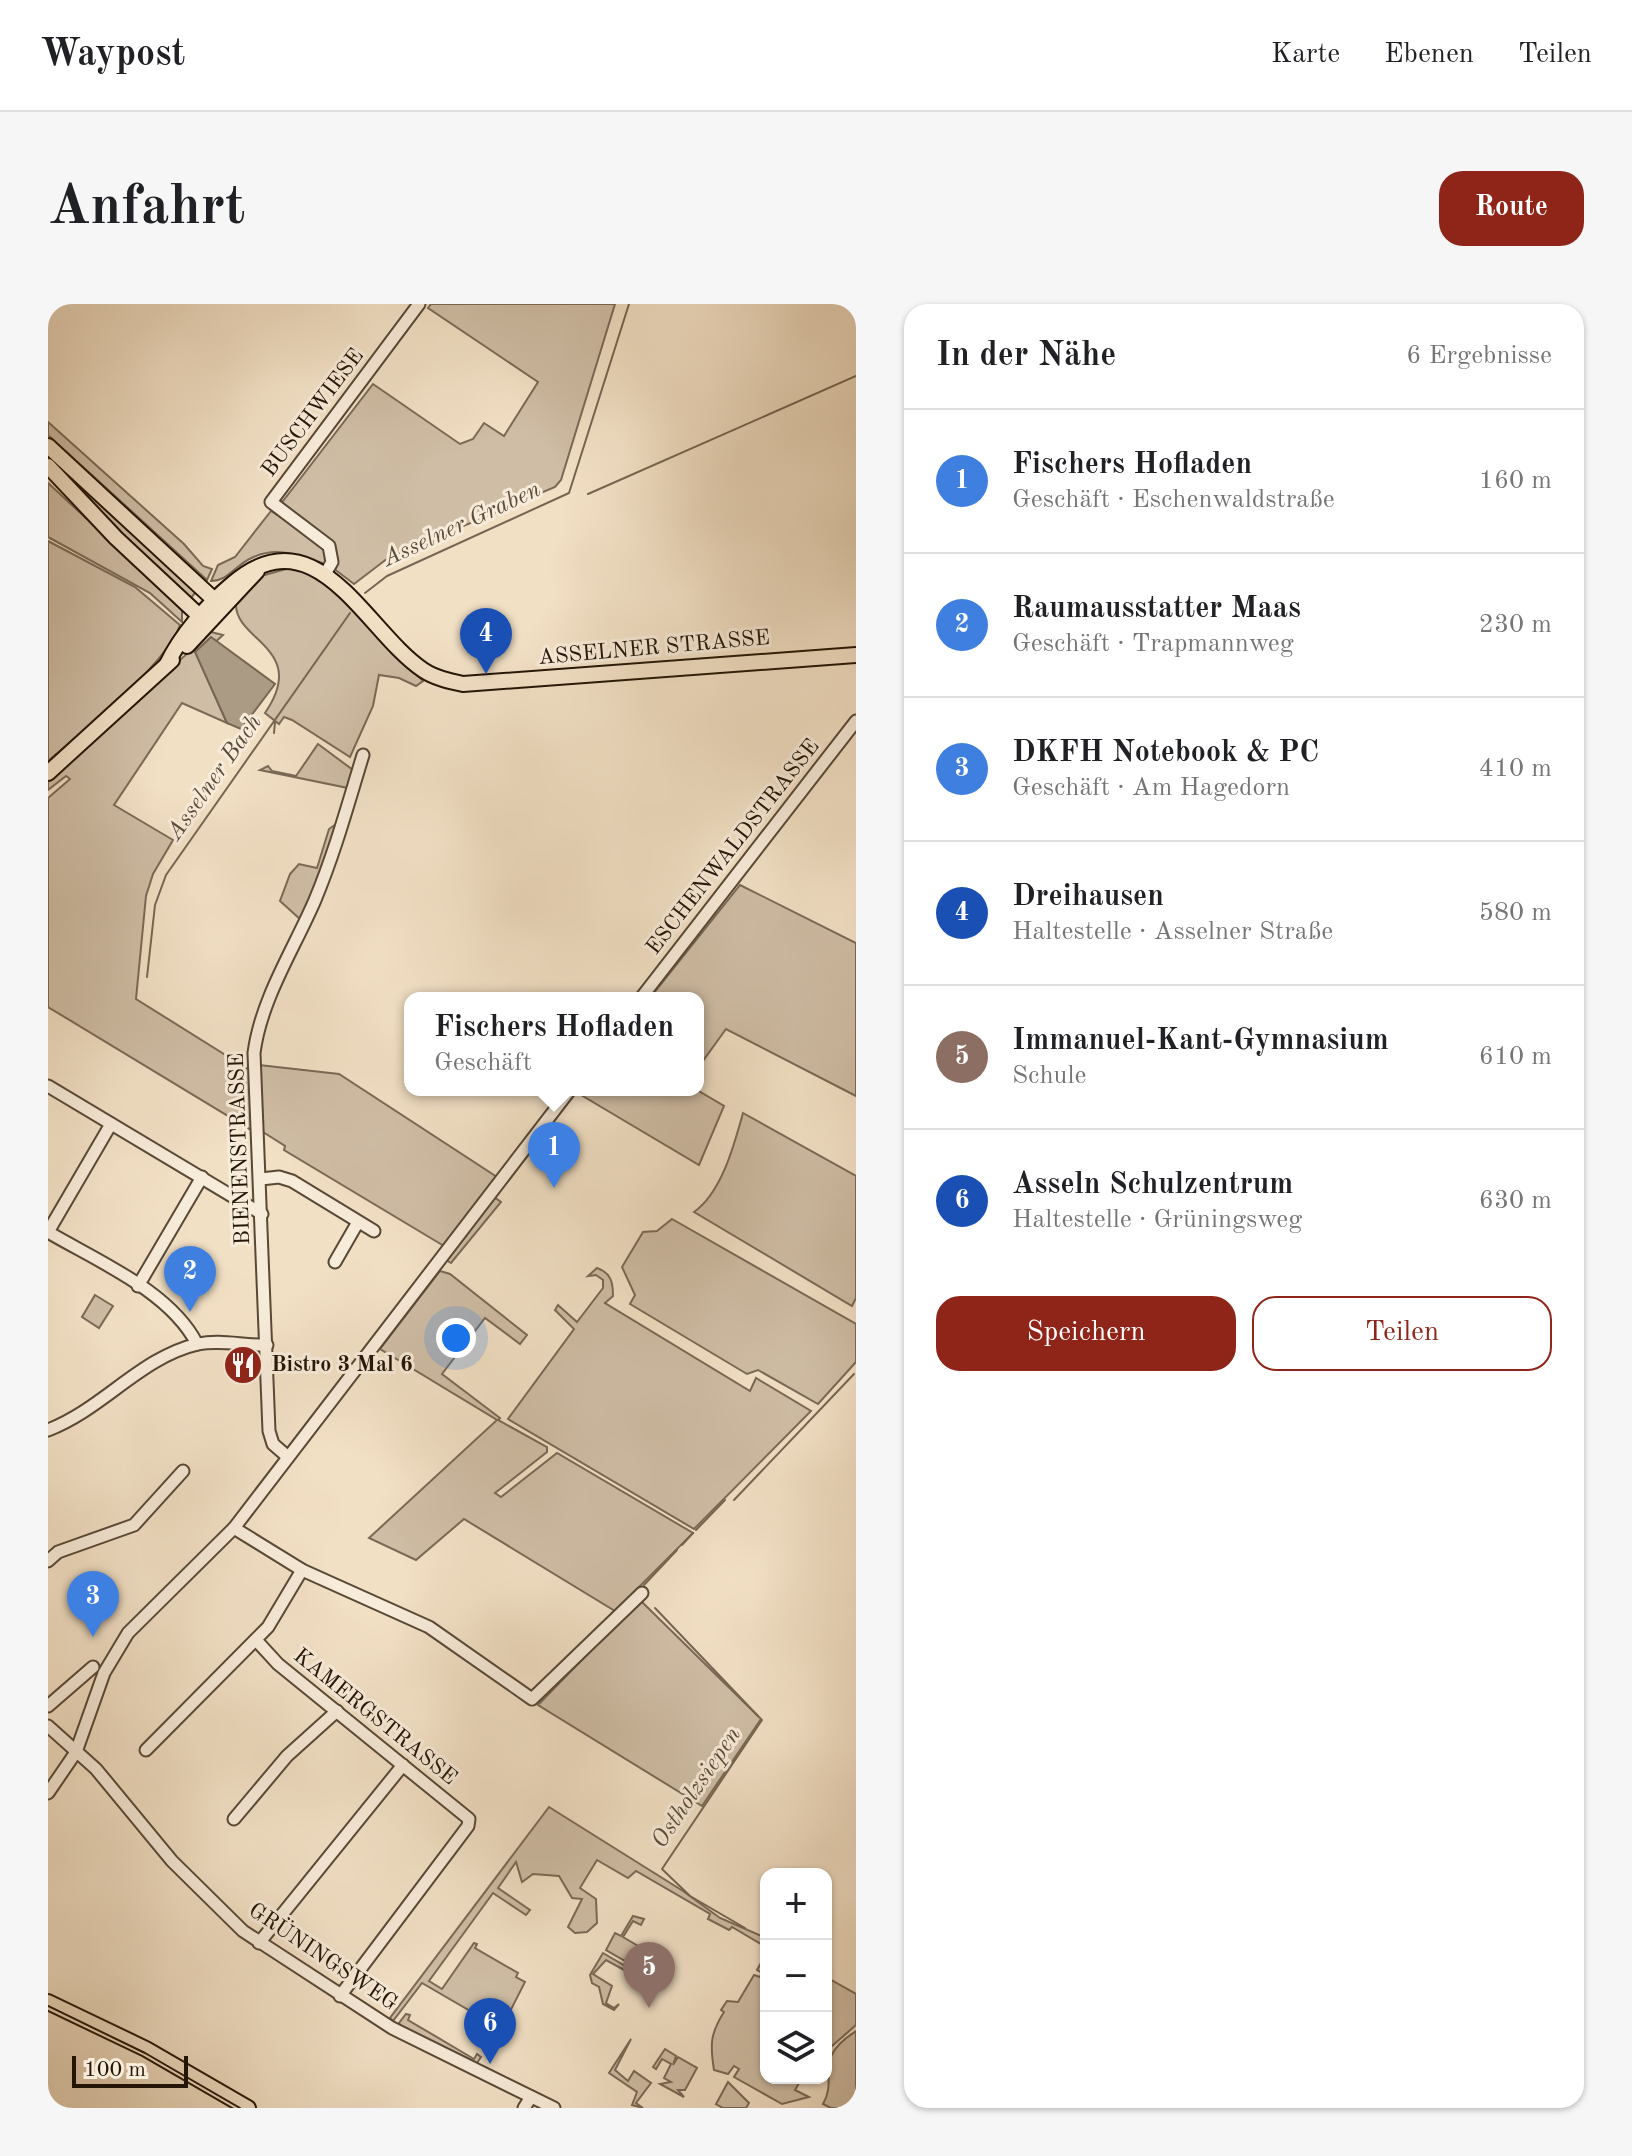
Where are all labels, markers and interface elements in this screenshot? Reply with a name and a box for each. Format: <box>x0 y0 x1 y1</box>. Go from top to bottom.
text: Waypost <box>40 36 185 74</box>
text: Karte <box>1271 41 1340 69</box>
text: Ebenen <box>1384 41 1474 69</box>
text: Teilen <box>1518 41 1592 69</box>
button: Route <box>1439 171 1584 246</box>
text: Anfahrt <box>48 180 245 236</box>
text: In der Nähe <box>936 339 1116 373</box>
text: 6 Ergebnisse <box>1406 343 1552 369</box>
street label: BUSCHWIESE <box>258 345 368 481</box>
text: Fischers Hofladen <box>1012 450 1252 480</box>
text: 1 <box>954 468 970 494</box>
text: 160 m <box>1479 468 1552 494</box>
water label: Asselner Graben <box>378 478 545 573</box>
text: Geschäft · Eschenwaldstraße <box>1012 487 1335 513</box>
text: Raumausstatter Maas <box>1012 594 1301 624</box>
pin: 4 <box>460 608 512 674</box>
text: 2 <box>954 612 970 638</box>
text: 230 m <box>1479 612 1552 638</box>
street label: ASSELNER STRASSE <box>537 627 771 669</box>
text: Geschäft · Trapmannweg <box>1012 631 1294 657</box>
water label: Asselner Bach <box>162 711 267 847</box>
street label: ESCHENWALDSTRASSE <box>642 735 824 959</box>
text: DKFH Notebook & PC <box>1012 738 1319 768</box>
text: 3 <box>954 756 970 782</box>
text: 410 m <box>1479 756 1552 782</box>
text: Geschäft · Am Hagedorn <box>1012 775 1290 801</box>
text: Dreihausen <box>1012 882 1164 912</box>
text: 4 <box>954 900 970 926</box>
text: 580 m <box>1479 900 1552 926</box>
text: Haltestelle · Asselner Straße <box>1012 919 1333 945</box>
popup <box>404 992 704 1096</box>
text: Fischers Hofladen <box>434 1013 674 1043</box>
text: Immanuel-Kant-Gymnasium <box>1012 1026 1389 1056</box>
text: 5 <box>954 1044 970 1070</box>
text: 610 m <box>1479 1044 1552 1070</box>
text: Geschäft <box>434 1050 532 1076</box>
street label: BIENENSTRASSE <box>226 1052 254 1246</box>
text: Schule <box>1012 1063 1086 1089</box>
pin: 1 <box>528 1122 580 1188</box>
text: Asseln Schulzentrum <box>1012 1170 1293 1200</box>
text: 6 <box>954 1188 970 1214</box>
text: 630 m <box>1479 1188 1552 1214</box>
text: Haltestelle · Grüningsweg <box>1012 1207 1302 1233</box>
pin: 2 <box>164 1246 216 1312</box>
button: Speichern <box>936 1296 1236 1371</box>
button: Teilen <box>1252 1296 1552 1371</box>
your location <box>436 1318 476 1358</box>
restaurant icon: Bistro 3 Mal 6 <box>222 1344 264 1386</box>
place label: Bistro 3 Mal 6 <box>271 1354 413 1376</box>
pin: 3 <box>67 1571 119 1637</box>
street label: KAMERGSTRASSE <box>289 1645 461 1789</box>
water label: Ostholzsiepen <box>648 1723 746 1853</box>
map controls <box>760 1868 832 2084</box>
button: + <box>760 1868 832 1940</box>
street label: GRÜNINGSWEG <box>245 1897 403 2015</box>
button: − <box>760 1940 832 2012</box>
pin: 5 <box>623 1942 675 2008</box>
pin: 6 <box>464 1998 516 2064</box>
button: layers <box>760 2012 832 2084</box>
scale bar <box>72 2052 188 2088</box>
text: 100 m <box>84 2059 146 2081</box>

